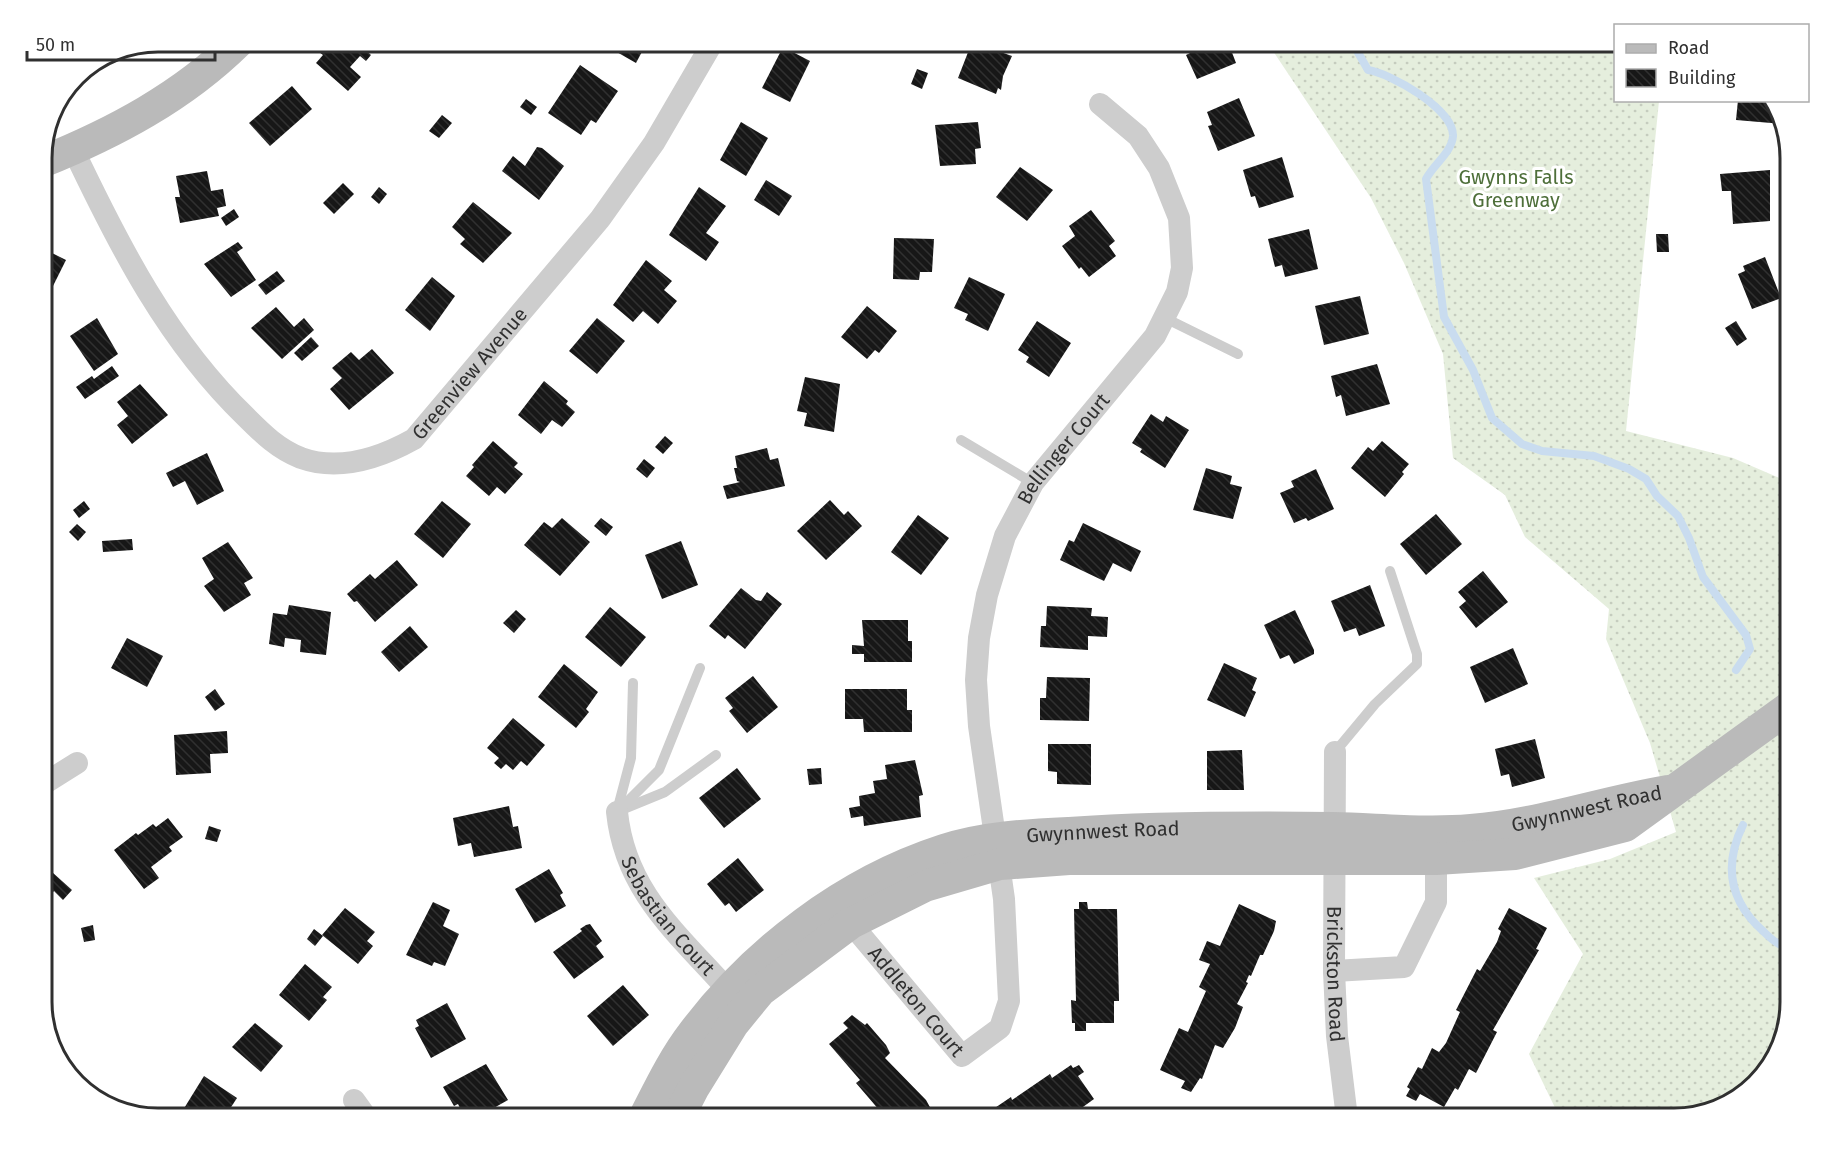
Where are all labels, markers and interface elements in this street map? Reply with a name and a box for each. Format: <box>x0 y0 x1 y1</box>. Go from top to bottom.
scale bar <box>27 24 214 62</box>
legend <box>1614 24 1809 102</box>
text: 50 m <box>36 34 75 56</box>
text: Road <box>1668 37 1710 59</box>
text: Building <box>1668 67 1736 89</box>
park label: Gwynns Falls Greenway <box>1458 165 1574 212</box>
street label: Greenview Avenue <box>407 302 532 444</box>
street label: Bellinger Court <box>1012 388 1115 508</box>
street label: Gwynnwest Road <box>1510 780 1664 837</box>
street label: Gwynnwest Road <box>1025 816 1180 847</box>
street label: Sebastian Court <box>616 853 721 981</box>
street label: Brickston Road <box>1322 906 1350 1044</box>
street label: Addleton Court <box>863 941 970 1062</box>

